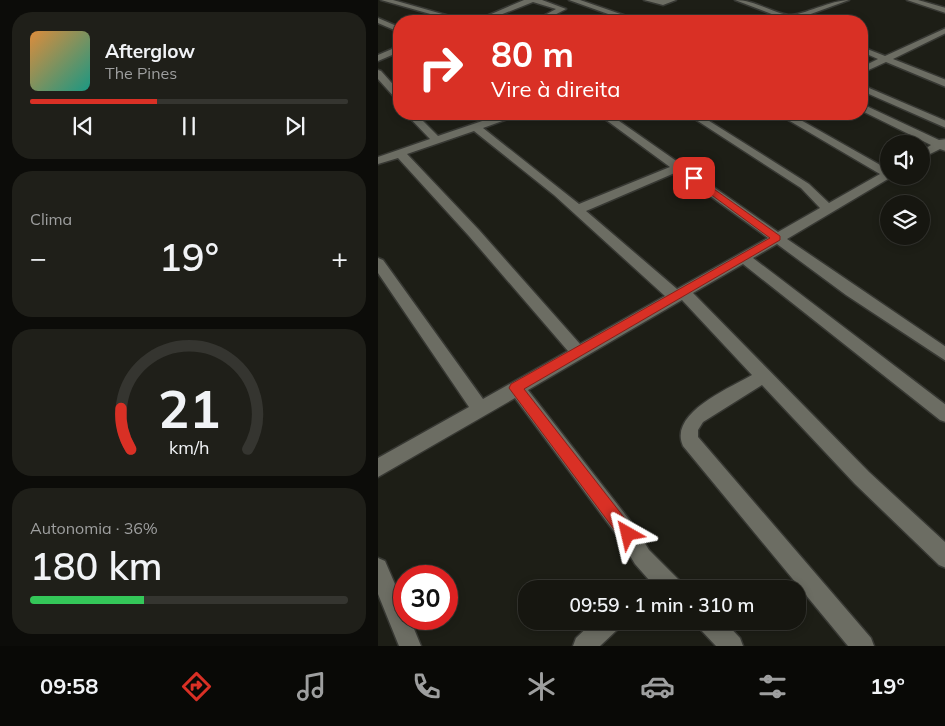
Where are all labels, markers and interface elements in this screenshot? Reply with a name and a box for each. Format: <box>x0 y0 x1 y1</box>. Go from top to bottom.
text: 80 m <box>491 32 574 76</box>
icon: right <box>408 35 473 100</box>
text: Afterglow <box>105 39 195 63</box>
text: The Pines <box>105 63 177 83</box>
text: Vire à direita <box>491 75 620 103</box>
icon: previous <box>69 112 97 140</box>
icon: pause <box>175 112 203 140</box>
icon: next <box>281 112 309 140</box>
map controls <box>880 135 930 245</box>
button: sound <box>880 135 930 185</box>
pin <box>673 157 715 199</box>
icon: arrive <box>680 164 708 192</box>
button: layers <box>880 195 930 245</box>
text: Clima <box>30 209 72 229</box>
text: 19° <box>159 233 219 281</box>
text: − <box>30 240 47 275</box>
text: + <box>331 240 348 275</box>
text: 21 <box>158 376 220 441</box>
text: km/h <box>169 436 209 458</box>
position arrow <box>601 507 653 559</box>
text: Autonomia · 36% <box>30 518 158 538</box>
text: 180 km <box>30 542 163 590</box>
speed limit sign: 30 <box>393 565 458 630</box>
text: 09:59 · 1 min · 310 m <box>569 593 755 617</box>
icon: directions <box>179 669 214 704</box>
icon: music <box>294 669 329 704</box>
icon: phone <box>409 669 444 704</box>
icon: climate <box>524 669 559 704</box>
icon: car <box>640 669 675 704</box>
icon: filters <box>755 669 790 704</box>
text: 09:58 <box>40 672 98 700</box>
text: 19° <box>870 672 905 700</box>

